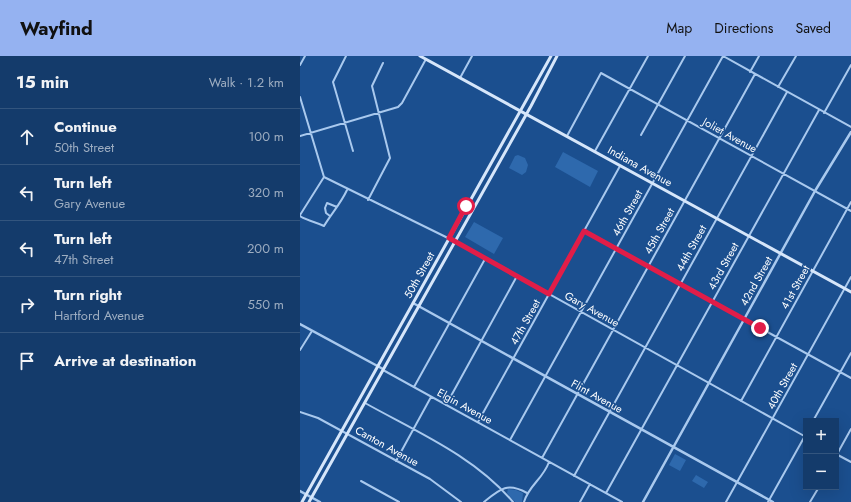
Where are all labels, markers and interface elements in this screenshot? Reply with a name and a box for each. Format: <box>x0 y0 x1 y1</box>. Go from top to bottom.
text: Wayfind <box>20 15 93 42</box>
text: Map <box>666 18 692 38</box>
text: Directions <box>714 18 774 38</box>
text: Saved <box>796 18 831 38</box>
text: 15 min <box>16 70 69 94</box>
text: Walk · 1.2 km <box>209 73 284 92</box>
street label: Joliet Avenue <box>698 113 760 157</box>
text: Continue <box>54 116 117 138</box>
icon: ahead <box>16 126 38 148</box>
text: 100 m <box>249 127 284 146</box>
text: 50th Street <box>54 138 114 157</box>
street label: Indiana Avenue <box>605 142 675 190</box>
text: Turn left <box>54 172 112 194</box>
icon: left <box>16 182 38 204</box>
text: 320 m <box>248 183 284 202</box>
street label: 46th Street <box>608 187 646 239</box>
text: Gary Avenue <box>54 194 125 213</box>
route start <box>457 197 475 215</box>
street label: 45th Street <box>640 205 678 257</box>
street label: 44th Street <box>672 222 710 274</box>
text: Turn left <box>54 228 112 250</box>
icon: left <box>16 238 38 260</box>
text: 200 m <box>247 239 284 258</box>
street label: 43rd Street <box>703 239 743 293</box>
street label: 50th Street <box>400 249 438 301</box>
text: 47th Street <box>54 250 113 269</box>
street label: 42nd Street <box>736 253 776 309</box>
street label: 41st Street <box>776 262 814 312</box>
text: Turn right <box>54 284 122 306</box>
street label: Gary Avenue <box>562 287 623 331</box>
icon: right <box>16 294 38 316</box>
text: 550 m <box>247 295 284 314</box>
street label: 47th Street <box>506 296 544 348</box>
text: Hartford Avenue <box>54 306 144 325</box>
route end <box>751 319 769 337</box>
icon: arrive <box>16 350 38 372</box>
text: Arrive at destination <box>54 350 196 372</box>
street label: 40th Street <box>763 360 802 412</box>
street label: Flint Avenue <box>568 375 626 417</box>
street label: Elgin Avenue <box>434 384 496 428</box>
map controls <box>803 418 839 490</box>
button: + <box>803 418 839 454</box>
street label: Canton Avenue <box>352 422 422 470</box>
button: − <box>803 454 839 490</box>

